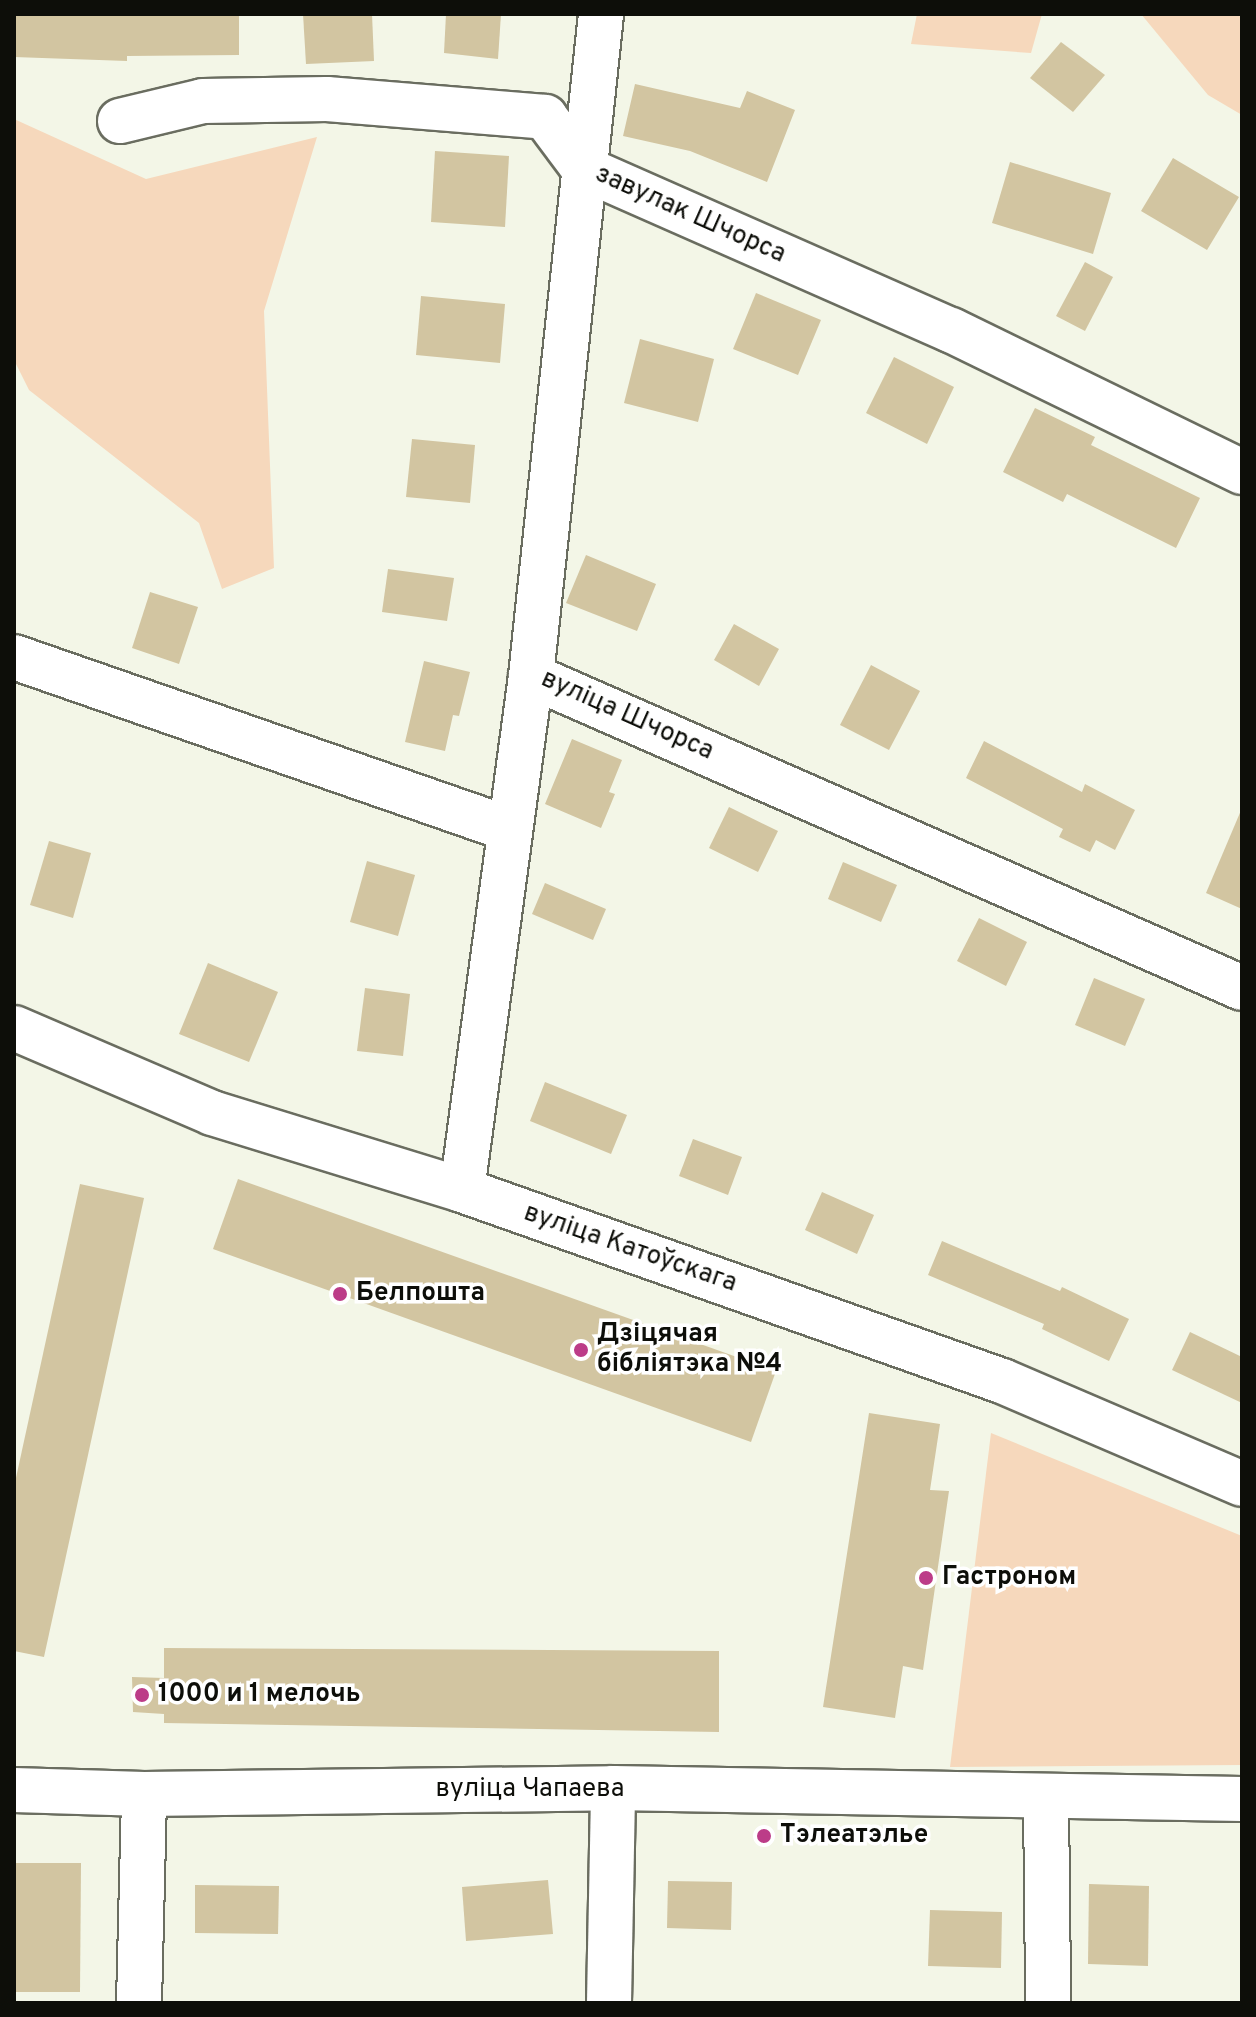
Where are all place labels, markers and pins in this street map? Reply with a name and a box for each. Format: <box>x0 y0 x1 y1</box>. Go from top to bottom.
place label: Белпошта <box>356 1278 485 1310</box>
marker: Белпошта <box>331 1285 349 1303</box>
place label: Дзіцячая бібліятэка №4 <box>597 1319 782 1380</box>
marker: Дзіцячая бібліятэка №4 <box>572 1341 590 1359</box>
place label: Гастроном <box>942 1562 1076 1594</box>
marker: Гастроном <box>917 1569 935 1587</box>
place label: 1000 и 1 мелочь <box>158 1679 361 1711</box>
marker: 1000 и 1 мелочь <box>133 1686 151 1704</box>
place label: Тэлеатэлье <box>780 1820 928 1852</box>
marker: Тэлеатэлье <box>755 1827 773 1845</box>

